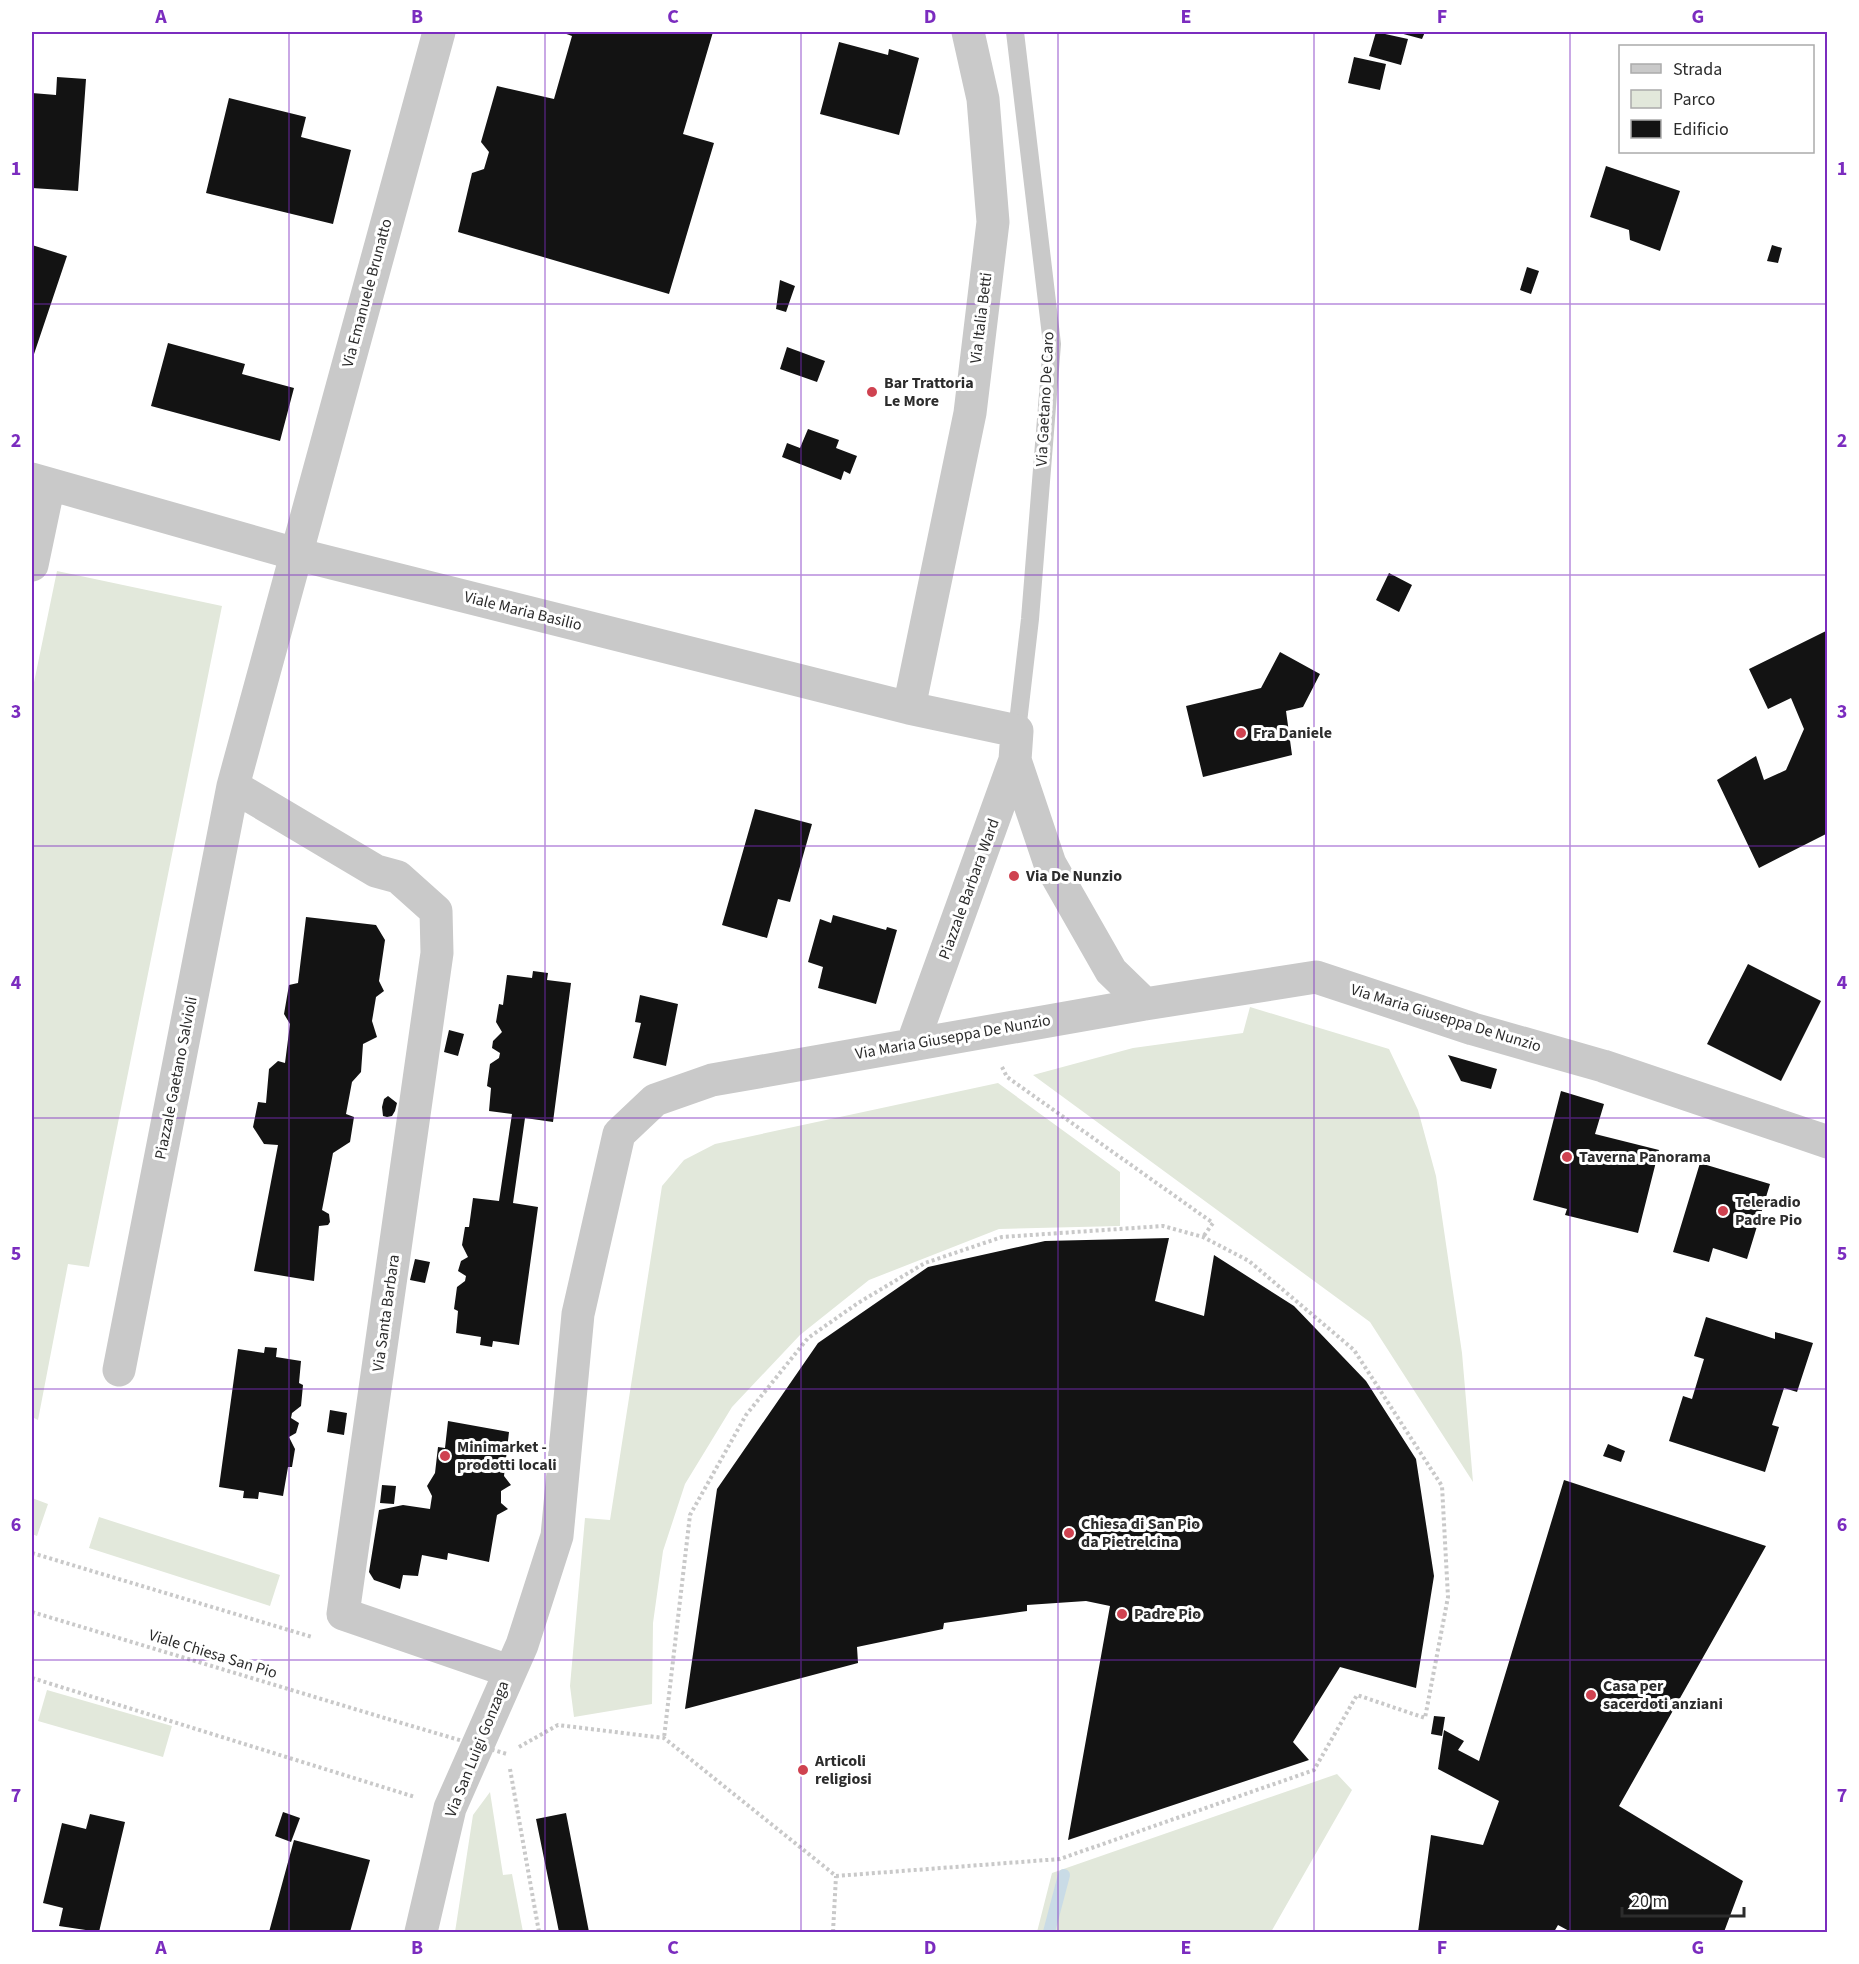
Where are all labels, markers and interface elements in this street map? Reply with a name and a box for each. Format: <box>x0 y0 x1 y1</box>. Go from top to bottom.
text: A <box>154 3 167 31</box>
text: B <box>411 3 423 31</box>
text: C <box>667 3 679 31</box>
text: D <box>924 3 936 31</box>
text: E <box>1181 3 1191 31</box>
text: F <box>1437 3 1447 31</box>
text: G <box>1692 3 1704 31</box>
legend <box>1619 45 1814 153</box>
text: Strada <box>1673 57 1722 82</box>
text: Parco <box>1673 87 1715 112</box>
text: Edificio <box>1673 117 1729 142</box>
text: 1 <box>11 155 21 183</box>
text: 1 <box>1837 155 1847 183</box>
street label: Via Emanuele Brunatto <box>337 216 397 370</box>
street label: Via Italia Betti <box>964 271 998 365</box>
street label: Via Gaetano De Caro <box>1030 331 1060 467</box>
place label: Bar Trattoria Le More <box>884 372 974 412</box>
marker: Bar Trattoria Le More <box>865 385 879 399</box>
text: 2 <box>11 427 21 455</box>
text: 2 <box>1837 427 1847 455</box>
street label: Viale Maria Basilio <box>462 586 584 636</box>
text: 3 <box>11 698 21 726</box>
text: 3 <box>1837 698 1847 726</box>
place label: Fra Daniele <box>1253 722 1332 744</box>
marker: Fra Daniele <box>1234 726 1248 740</box>
street label: Piazzale Barbara Ward <box>933 816 1005 962</box>
place label: Via De Nunzio <box>1025 865 1122 887</box>
marker: Via De Nunzio <box>1007 869 1021 883</box>
text: 4 <box>11 969 22 997</box>
text: 4 <box>1837 969 1848 997</box>
street label: Via Maria Giuseppa De Nunzio <box>1348 979 1544 1057</box>
street label: Piazzale Gaetano Salvioli <box>149 995 203 1161</box>
street label: Via Maria Giuseppa De Nunzio <box>854 1009 1052 1065</box>
place label: Taverna Panorama <box>1579 1146 1711 1168</box>
marker: Taverna Panorama <box>1560 1150 1574 1164</box>
place label: Teleradio Padre Pio <box>1735 1191 1802 1231</box>
marker: Teleradio Padre Pio <box>1716 1204 1730 1218</box>
text: 5 <box>11 1240 21 1268</box>
text: 5 <box>1837 1240 1847 1268</box>
street label: Via Santa Barbara <box>367 1253 405 1373</box>
place label: Minimarket - prodotti locali <box>457 1436 557 1476</box>
marker: Minimarket - prodotti locali <box>438 1449 452 1463</box>
text: 6 <box>11 1511 21 1539</box>
text: 6 <box>1837 1511 1847 1539</box>
place label: Chiesa di San Pio da Pietrelcina <box>1081 1513 1200 1553</box>
marker: Chiesa di San Pio da Pietrelcina <box>1062 1526 1076 1540</box>
place label: Padre Pio <box>1134 1603 1201 1625</box>
marker: Padre Pio <box>1115 1607 1129 1621</box>
street label: Viale Chiesa San Pio <box>146 1624 280 1684</box>
place label: Casa per sacerdoti anziani <box>1603 1675 1723 1715</box>
street label: Via San Luigi Gonzaga <box>440 1678 514 1820</box>
marker: Casa per sacerdoti anziani <box>1584 1688 1598 1702</box>
place label: Articoli religiosi <box>814 1750 872 1790</box>
marker: Articoli religiosi <box>796 1763 810 1777</box>
text: 7 <box>11 1782 21 1810</box>
text: 7 <box>1837 1782 1847 1810</box>
scale bar <box>1622 1880 1744 1918</box>
text: 20 m <box>1631 1889 1667 1914</box>
text: A <box>154 1934 167 1962</box>
text: B <box>411 1934 423 1962</box>
text: C <box>667 1934 679 1962</box>
text: D <box>924 1934 936 1962</box>
text: E <box>1181 1934 1191 1962</box>
text: F <box>1437 1934 1447 1962</box>
text: G <box>1692 1934 1704 1962</box>

